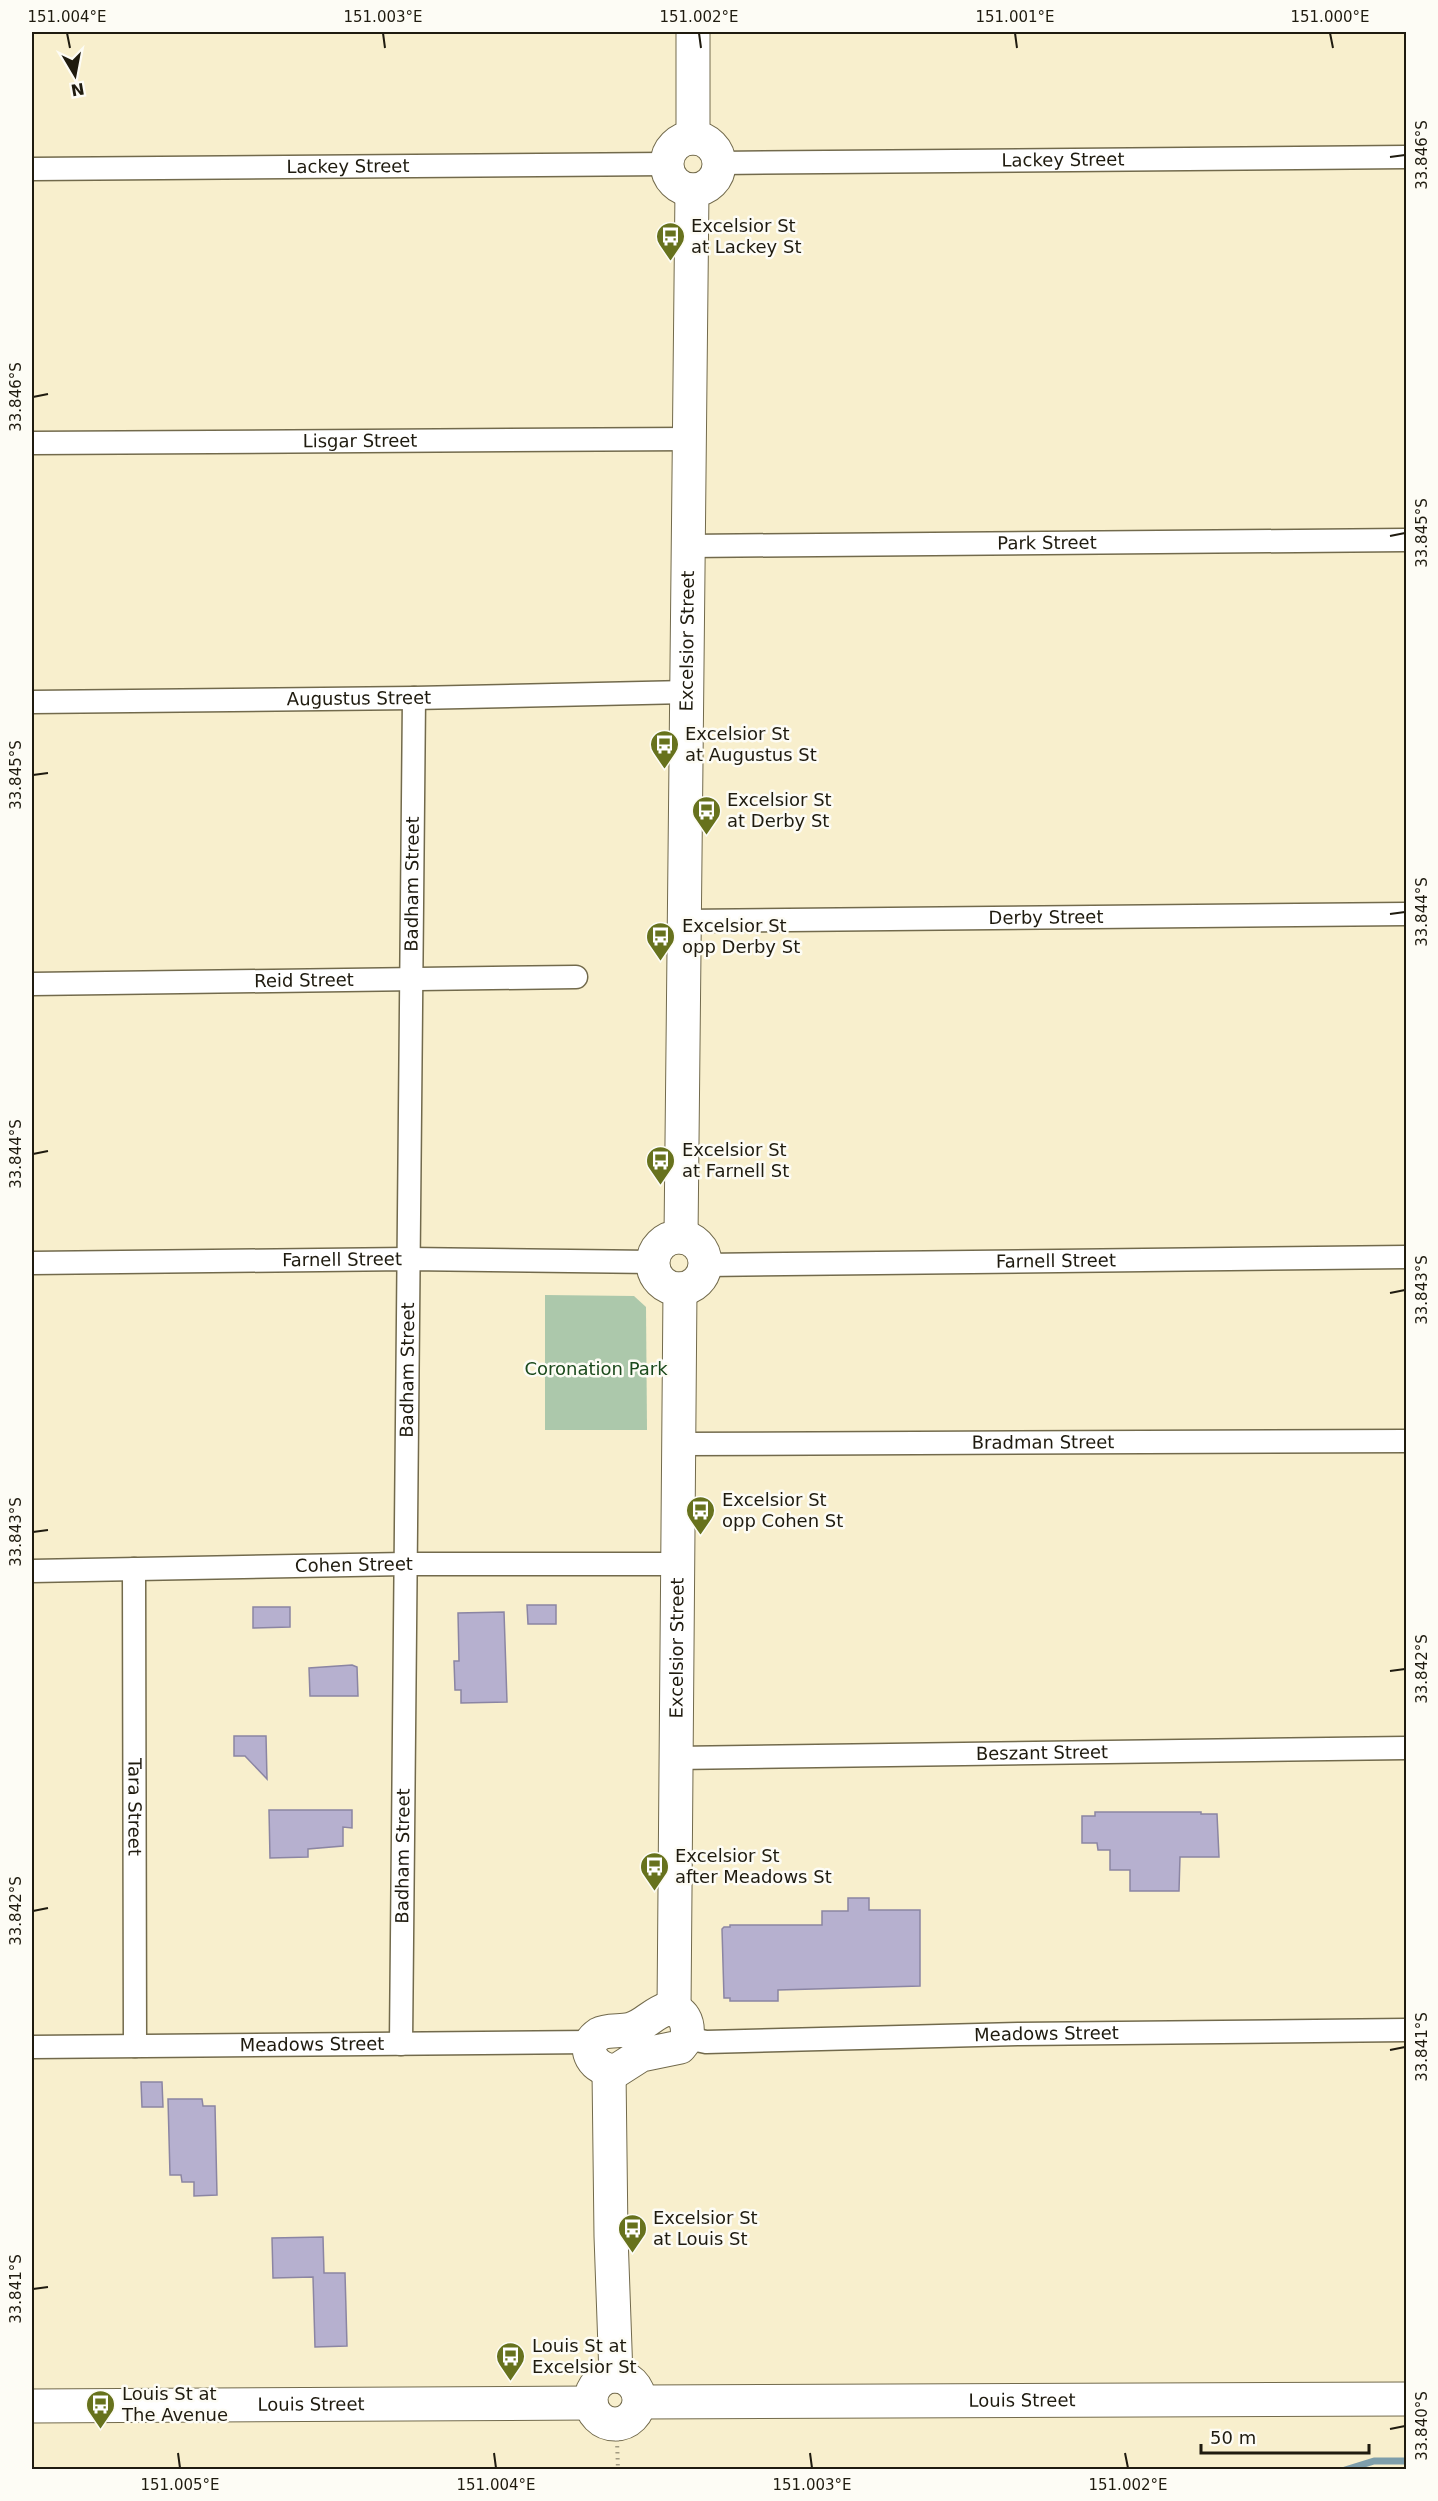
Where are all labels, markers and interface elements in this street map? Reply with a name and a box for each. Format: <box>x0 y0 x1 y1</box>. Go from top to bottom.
text: 151.004°E <box>27 8 107 26</box>
text: 151.003°E <box>343 8 423 26</box>
text: 151.002°E <box>659 8 739 26</box>
text: 151.001°E <box>975 8 1055 26</box>
text: 151.000°E <box>1290 8 1370 26</box>
north arrow <box>45 45 105 105</box>
text: N <box>69 79 86 100</box>
text: 33.846°S <box>1413 120 1431 190</box>
street label: Lackey Street <box>1001 148 1125 171</box>
street label: Lackey Street <box>286 155 410 177</box>
place label: Excelsior St at Lackey St <box>691 215 801 257</box>
bus stop icon: Excelsior St at Lackey St <box>654 220 686 262</box>
text: 33.846°S <box>7 362 25 432</box>
street label: Lisgar Street <box>303 430 417 451</box>
text: 33.845°S <box>1413 498 1431 568</box>
street label: Park Street <box>997 532 1097 553</box>
street label: Excelsior Street <box>676 570 698 712</box>
street label: Augustus Street <box>287 687 431 709</box>
place label: Excelsior St at Augustus St <box>685 723 817 765</box>
bus stop icon: Excelsior St at Augustus St <box>648 728 680 770</box>
text: 33.845°S <box>7 740 25 810</box>
place label: Excelsior St at Derby St <box>727 789 832 831</box>
bus stop icon: Excelsior St at Derby St <box>690 794 722 836</box>
street label: Badham Street <box>401 816 423 952</box>
text: 33.844°S <box>1413 877 1431 947</box>
street label: Derby Street <box>988 906 1104 928</box>
place label: Excelsior St opp Derby St <box>682 915 800 957</box>
bus stop icon: Excelsior St opp Derby St <box>645 920 677 962</box>
street label: Reid Street <box>254 969 354 991</box>
text: 33.844°S <box>7 1119 25 1189</box>
place label: Excelsior St at Farnell St <box>682 1139 789 1181</box>
bus stop icon: Excelsior St at Farnell St <box>645 1144 677 1186</box>
street label: Farnell Street <box>282 1248 402 1270</box>
street label: Farnell Street <box>996 1249 1116 1272</box>
text: 33.843°S <box>1413 1255 1431 1325</box>
street label: Badham Street <box>396 1302 418 1438</box>
park label: Coronation Park <box>524 1358 668 1379</box>
street label: Bradman Street <box>972 1431 1114 1453</box>
place label: Excelsior St opp Cohen St <box>722 1489 843 1531</box>
bus stop icon: Excelsior St opp Cohen St <box>685 1494 717 1536</box>
text: 33.843°S <box>7 1497 25 1567</box>
street label: Cohen Street <box>295 1553 413 1576</box>
street label: Excelsior Street <box>665 1577 688 1719</box>
text: 33.842°S <box>1413 1634 1431 1704</box>
street label: Beszant Street <box>976 1741 1108 1764</box>
street label: Tara Street <box>124 1757 146 1856</box>
street label: Badham Street <box>391 1788 413 1924</box>
place label: Excelsior St after Meadows St <box>675 1845 832 1887</box>
bus stop icon: Excelsior St after Meadows St <box>638 1850 670 1892</box>
text: 33.842°S <box>7 1876 25 1946</box>
text: 33.841°S <box>1413 2012 1431 2082</box>
street label: Meadows Street <box>974 2022 1119 2045</box>
street label: Meadows Street <box>240 2033 384 2055</box>
place label: Excelsior St at Louis St <box>653 2207 758 2249</box>
bus stop icon: Excelsior St at Louis St <box>616 2212 648 2254</box>
text: 33.841°S <box>7 2254 25 2324</box>
place label: Louis St at Excelsior St <box>532 2335 637 2377</box>
bus stop icon: Louis St at Excelsior St <box>495 2340 527 2382</box>
place label: Louis St at The Avenue <box>121 2383 228 2425</box>
bus stop icon: Louis St at The Avenue <box>85 2388 117 2430</box>
street label: Louis Street <box>968 2389 1076 2411</box>
text: 33.840°S <box>1413 2391 1431 2461</box>
street label: Louis Street <box>257 2393 365 2415</box>
scale bar <box>1201 2417 1369 2455</box>
text: 50 m <box>1210 2427 1256 2448</box>
text: 151.005°E <box>140 2476 220 2494</box>
text: 151.004°E <box>456 2476 536 2494</box>
text: 151.003°E <box>772 2476 852 2494</box>
text: 151.002°E <box>1088 2476 1168 2494</box>

